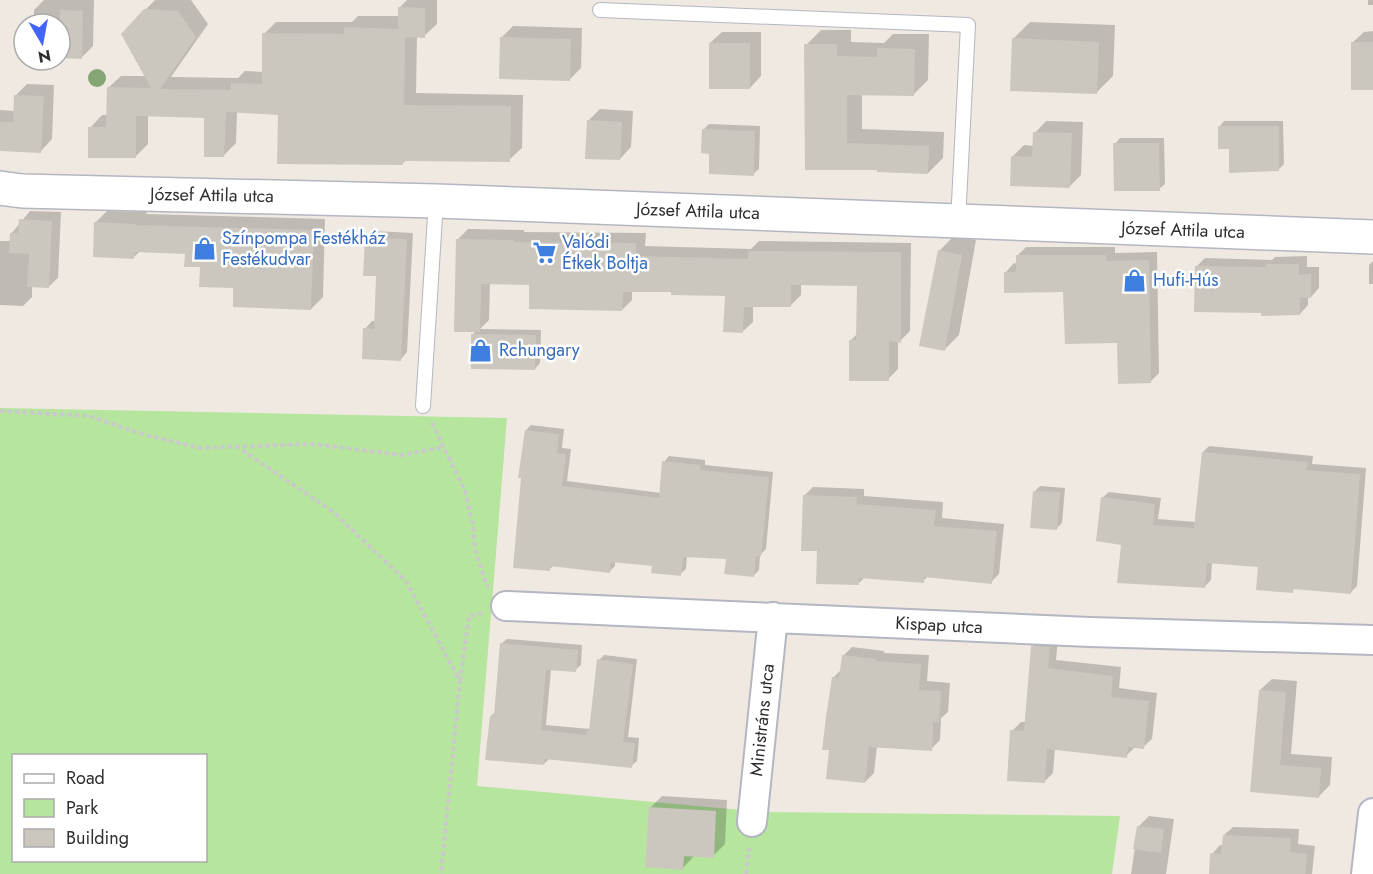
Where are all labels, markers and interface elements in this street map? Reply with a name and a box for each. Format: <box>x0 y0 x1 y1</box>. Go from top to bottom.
north arrow <box>12 12 72 72</box>
text: N <box>36 44 53 69</box>
street label: József Attila utca <box>148 181 274 209</box>
street label: József Attila utca <box>634 196 760 226</box>
street label: József Attila utca <box>1119 215 1245 245</box>
place label: Színpompa Festékház Festékudvar <box>222 225 386 272</box>
place label: Valódi Étkek Boltja <box>562 229 648 276</box>
shop icon: Színpompa Festékház Festékudvar <box>191 235 217 261</box>
supermarket icon: Valódi Étkek Boltja <box>531 239 557 265</box>
shop icon: Hufi-Hús <box>1122 267 1148 293</box>
place label: Hufi-Hús <box>1153 267 1219 293</box>
shop icon: Rchungary <box>468 337 494 363</box>
place label: Rchungary <box>499 337 580 363</box>
street label: Kispap utca <box>895 610 983 640</box>
street label: Ministráns utca <box>743 662 781 778</box>
legend <box>12 754 207 862</box>
text: Road <box>66 765 105 791</box>
text: Park <box>66 795 98 821</box>
text: Building <box>66 825 129 851</box>

